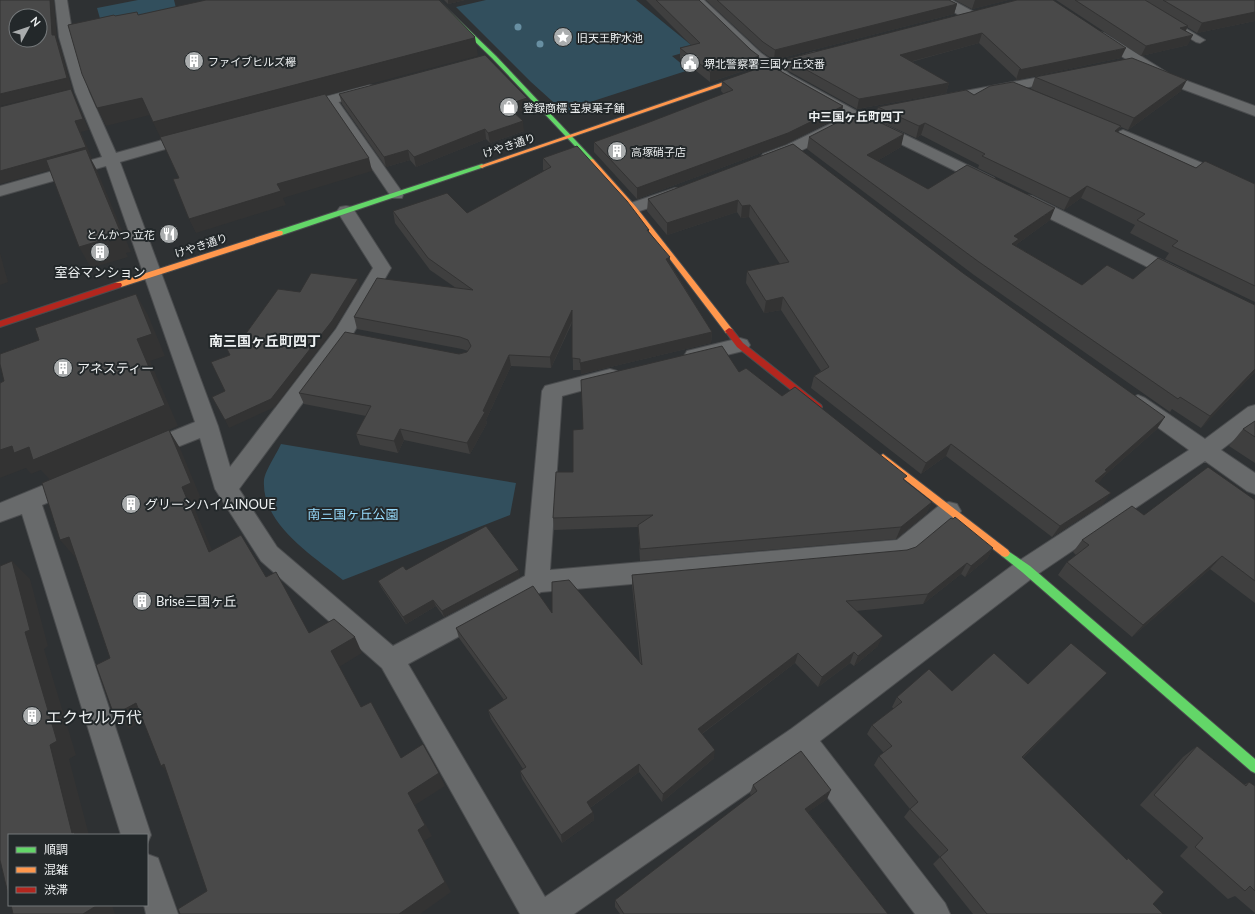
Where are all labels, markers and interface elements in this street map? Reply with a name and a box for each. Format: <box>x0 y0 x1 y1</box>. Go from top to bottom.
north arrow <box>8 8 48 48</box>
text: N <box>28 14 44 29</box>
place icon: 旧天王貯水池 <box>552 26 574 48</box>
place label: 旧天王貯水池 <box>577 31 643 44</box>
building icon: ファイブヒルズ欅 <box>183 50 205 72</box>
public building icon: 堺北警察署三国ケ丘交番 <box>679 52 701 74</box>
place label: ファイブヒルズ欅 <box>208 55 296 68</box>
place label: 堺北警察署三国ケ丘交番 <box>704 57 825 70</box>
shop icon: 登録商標 宝泉菓子舗 <box>498 96 520 118</box>
place label: 登録商標 宝泉菓子舗 <box>523 101 625 114</box>
district label: 中三国ヶ丘町四丁 <box>808 109 904 124</box>
street label: けやき通り <box>481 130 537 160</box>
building icon: 高塚硝子店 <box>606 140 628 162</box>
place label: 高塚硝子店 <box>631 145 686 158</box>
restaurant icon: とんかつ 立花 <box>158 223 180 245</box>
place label: とんかつ 立花 <box>86 228 155 241</box>
street label: けやき通り <box>173 230 229 260</box>
building icon: 室谷マンション <box>89 241 111 263</box>
place label: 室谷マンション <box>54 264 146 280</box>
district label: 南三国ヶ丘町四丁 <box>209 332 321 349</box>
building icon: アネスティー <box>52 357 74 379</box>
place label: アネスティー <box>77 360 154 376</box>
building icon: グリーンハイムINOUE <box>120 493 142 515</box>
place label: グリーンハイムINOUE <box>145 496 276 512</box>
park label: 南三国ヶ丘公園 <box>307 506 399 522</box>
building icon: Brise三国ヶ丘 <box>131 590 153 612</box>
place label: Brise三国ヶ丘 <box>156 593 237 609</box>
building icon: エクセル万代 <box>21 705 43 727</box>
place label: エクセル万代 <box>46 707 142 726</box>
legend <box>8 834 148 906</box>
text: 順調 <box>44 842 68 857</box>
text: 混雑 <box>44 862 68 877</box>
text: 渋滞 <box>44 882 68 897</box>

